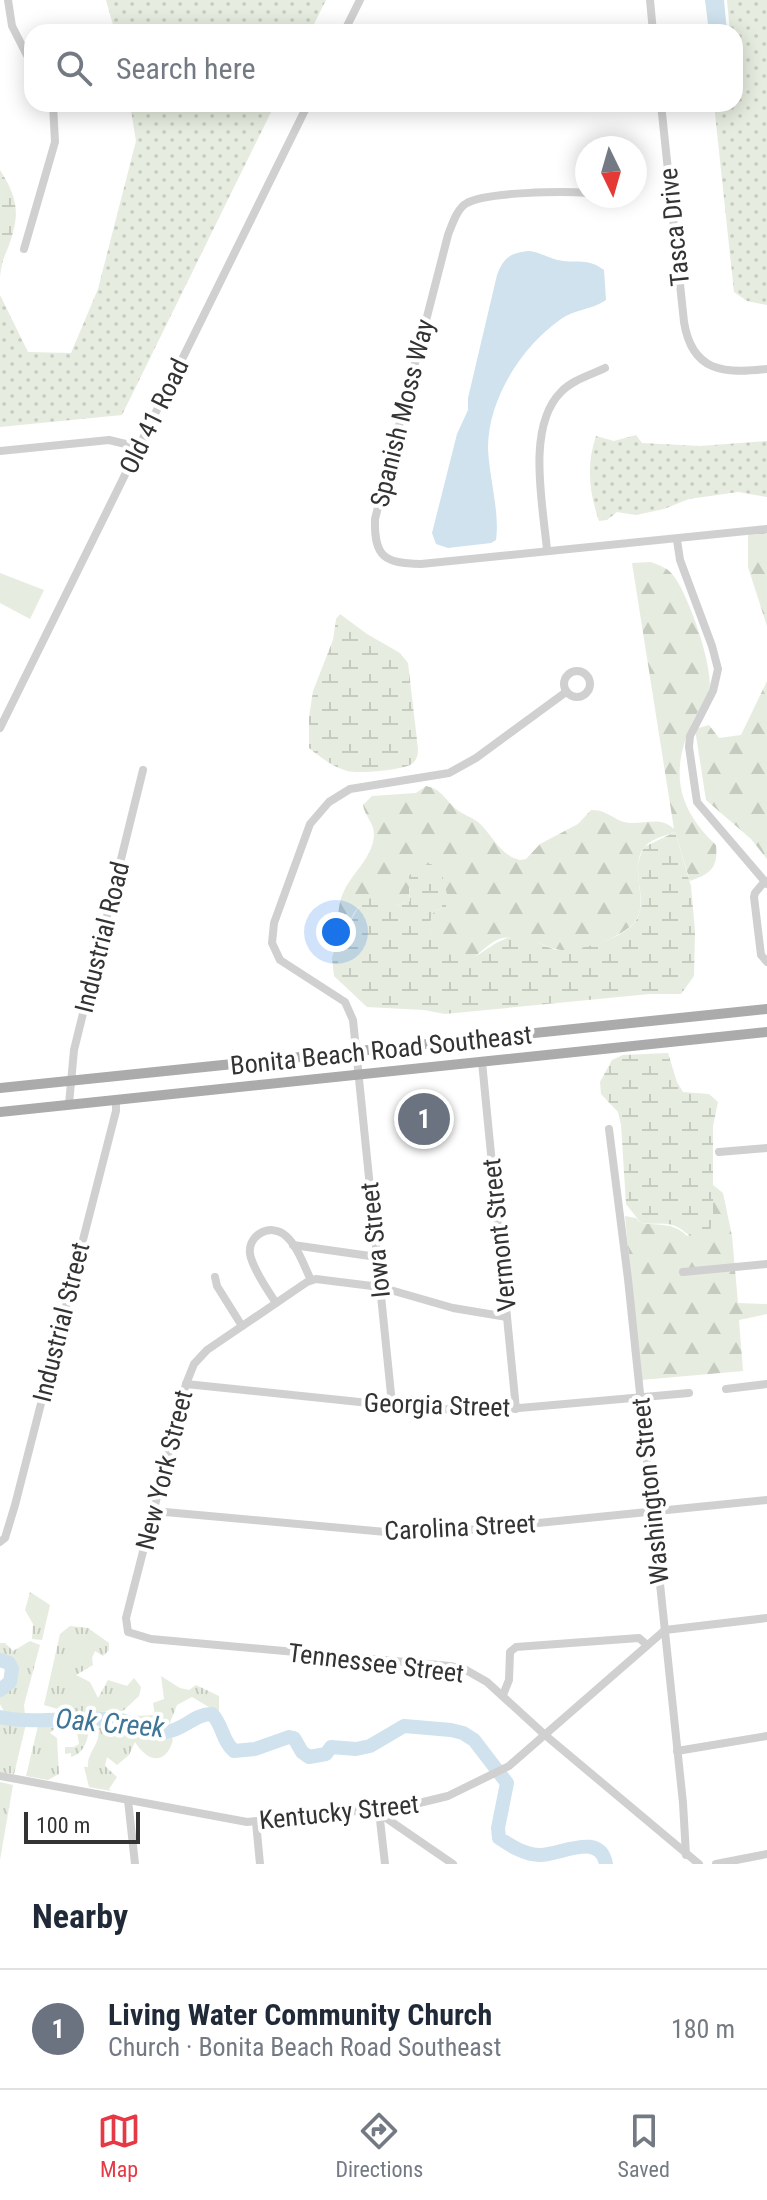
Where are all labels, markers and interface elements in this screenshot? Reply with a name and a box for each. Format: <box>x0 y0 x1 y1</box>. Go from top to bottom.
search box <box>24 24 743 112</box>
icon: search <box>52 46 96 90</box>
text: Search here <box>116 51 256 86</box>
north arrow <box>575 136 647 208</box>
street label: Tasca Drive <box>653 166 695 288</box>
street label: Spanish Moss Way <box>364 316 440 510</box>
street label: Old 41 Road <box>113 354 195 478</box>
street label: Industrial Road <box>69 858 135 1016</box>
your location <box>316 912 356 952</box>
street label: Bonita Beach Road Southeast <box>229 1019 533 1081</box>
pin: 1 <box>398 1089 450 1149</box>
street label: Vermont Street <box>476 1157 522 1313</box>
street label: Iowa Street <box>354 1181 396 1299</box>
street label: Industrial Street <box>27 1239 95 1405</box>
street label: New York Street <box>130 1387 198 1553</box>
street label: Georgia Street <box>363 1387 511 1423</box>
street label: Washington Street <box>625 1396 675 1586</box>
street label: Carolina Street <box>383 1508 537 1546</box>
street label: Tennessee Street <box>286 1637 466 1689</box>
water label: Oak Creek <box>54 1702 167 1744</box>
street label: Kentucky Street <box>258 1789 420 1835</box>
scale bar <box>24 1808 140 1844</box>
text: 100 m <box>36 1813 90 1838</box>
text: Nearby <box>32 1896 128 1936</box>
text: Living Water Community Church <box>108 1997 492 2032</box>
text: 1 <box>51 2014 65 2044</box>
text: 180 m <box>671 2014 735 2044</box>
text: Church · Bonita Beach Road Southeast <box>108 2032 501 2062</box>
tab: Map <box>97 2109 141 2182</box>
tab: Directions <box>335 2109 423 2182</box>
tab: Saved <box>618 2109 670 2182</box>

